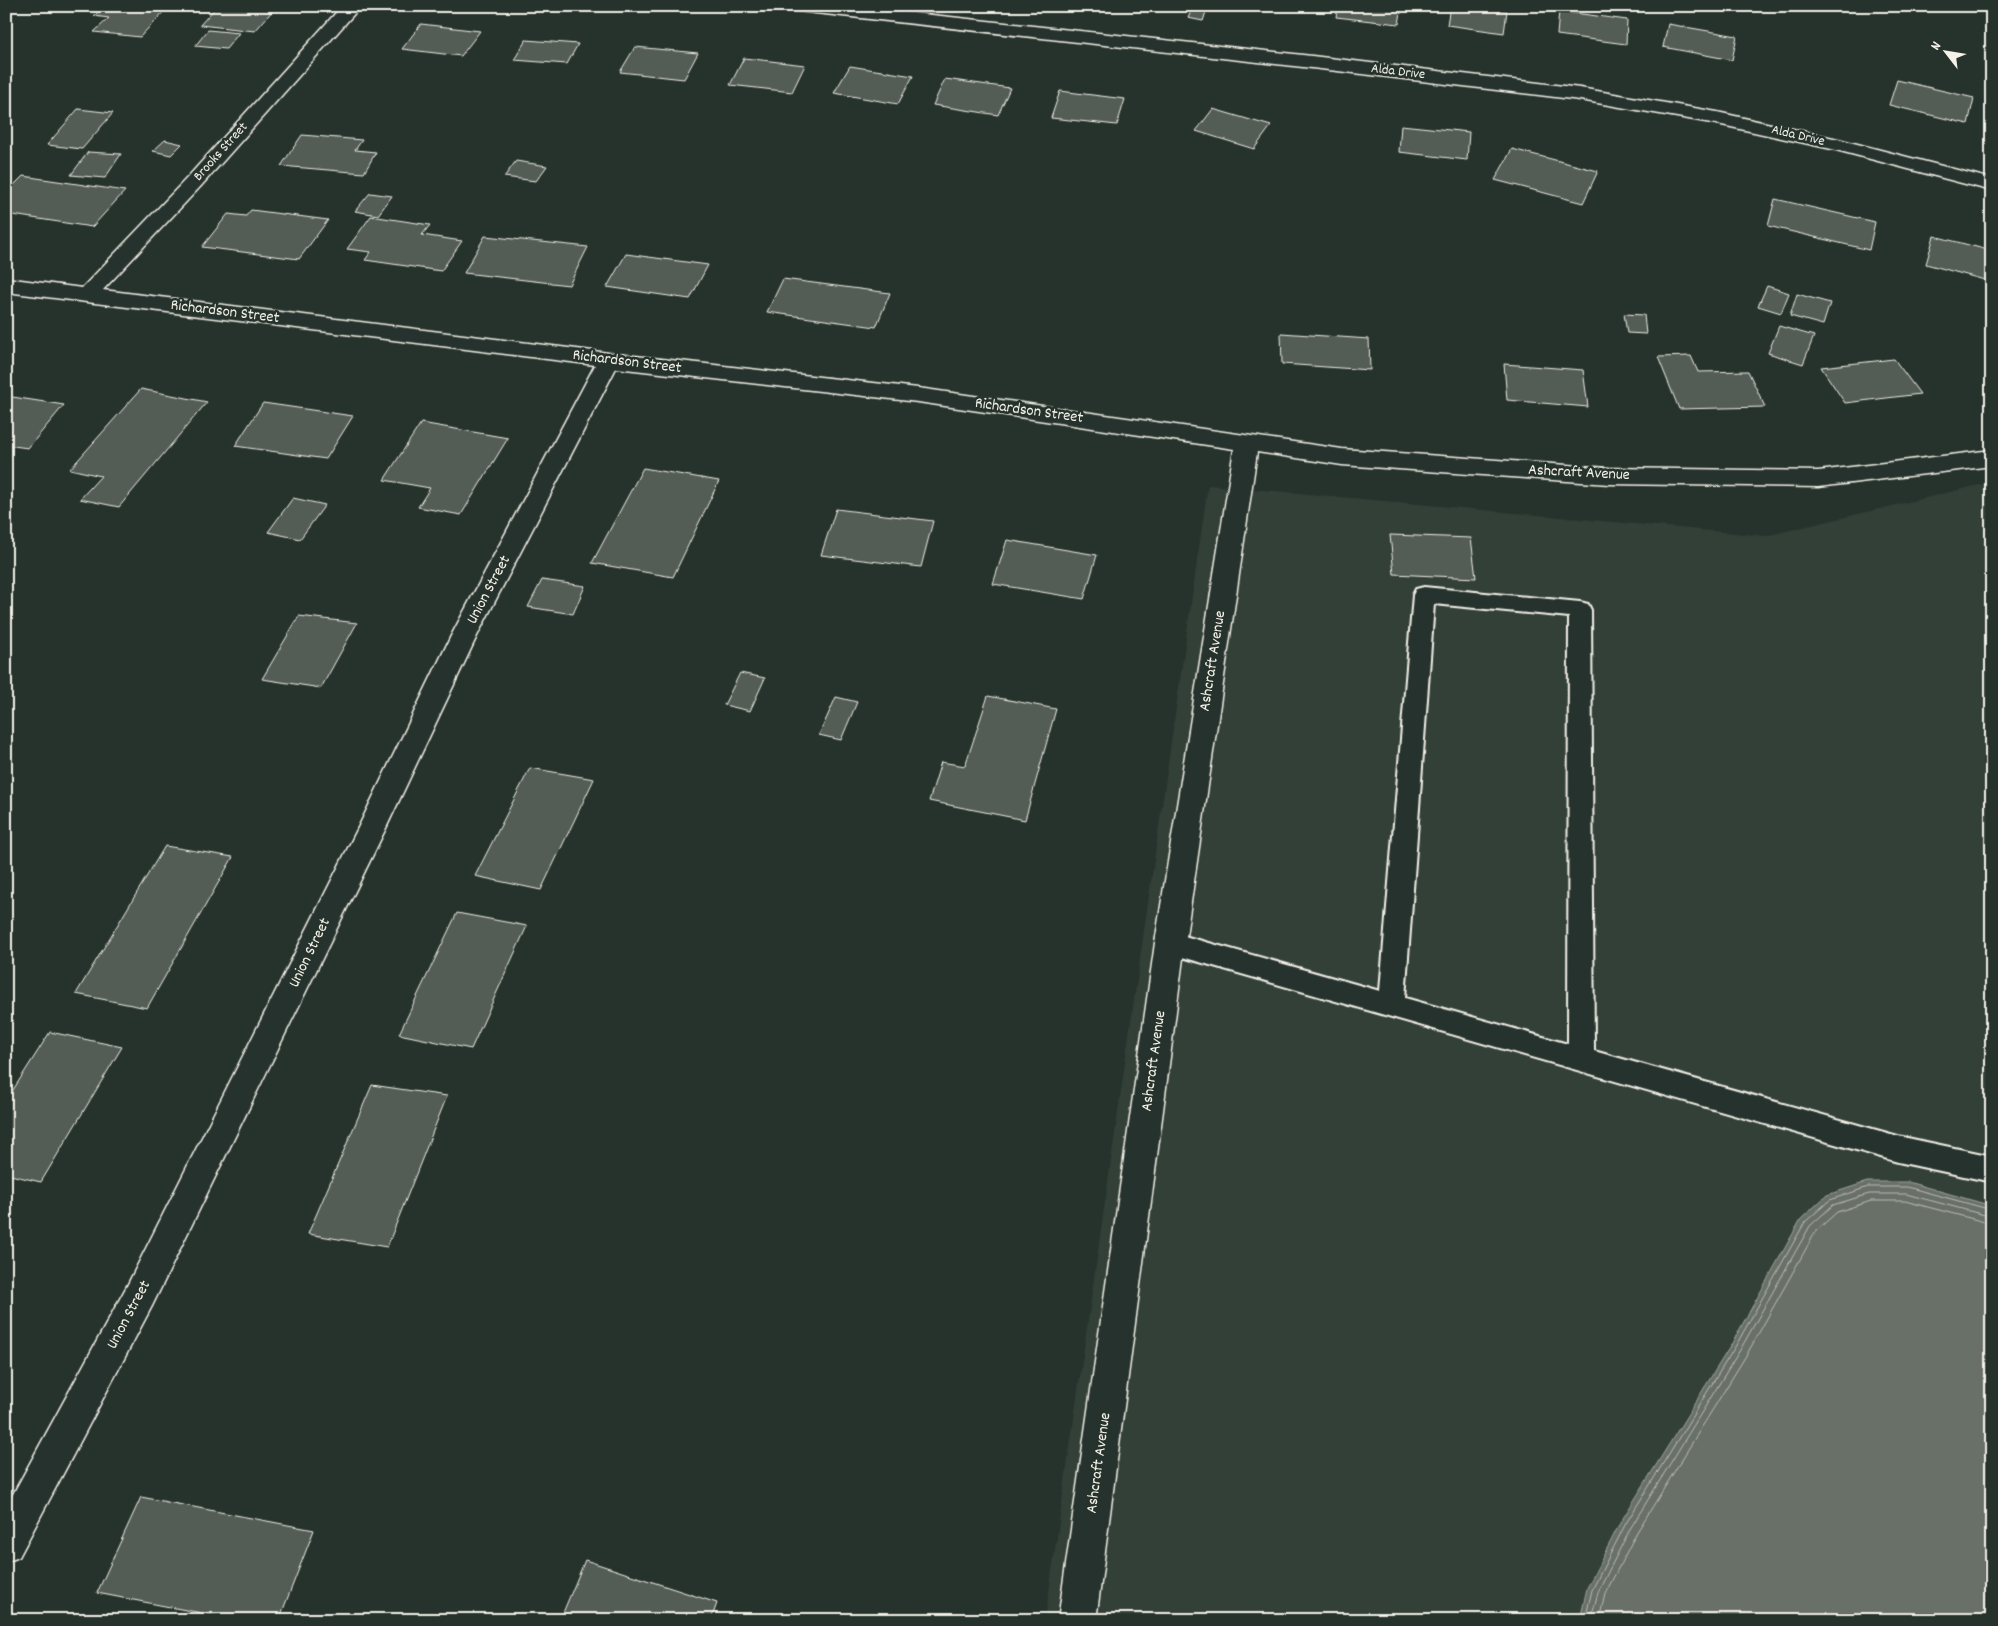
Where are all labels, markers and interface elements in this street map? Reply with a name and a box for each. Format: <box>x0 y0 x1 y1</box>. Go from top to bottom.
north arrow <box>1920 28 1970 78</box>
text: N <box>1926 38 1947 54</box>
street label: Alda Drive <box>1370 59 1426 85</box>
street label: Brooks Street <box>189 118 253 186</box>
street label: Alda Drive <box>1769 120 1827 152</box>
street label: Richardson Street <box>169 294 281 330</box>
street label: Richardson Street <box>571 344 683 380</box>
street label: Richardson Street <box>973 392 1085 430</box>
street label: Ashcraft Avenue <box>1528 459 1630 487</box>
street label: Union Street <box>461 551 517 629</box>
street label: Ashcraft Avenue <box>1194 609 1232 713</box>
street label: Union Street <box>283 914 337 992</box>
street label: Ashcraft Avenue <box>1136 1009 1172 1113</box>
street label: Union Street <box>101 1276 157 1354</box>
street label: Ashcraft Avenue <box>1081 1411 1117 1515</box>

